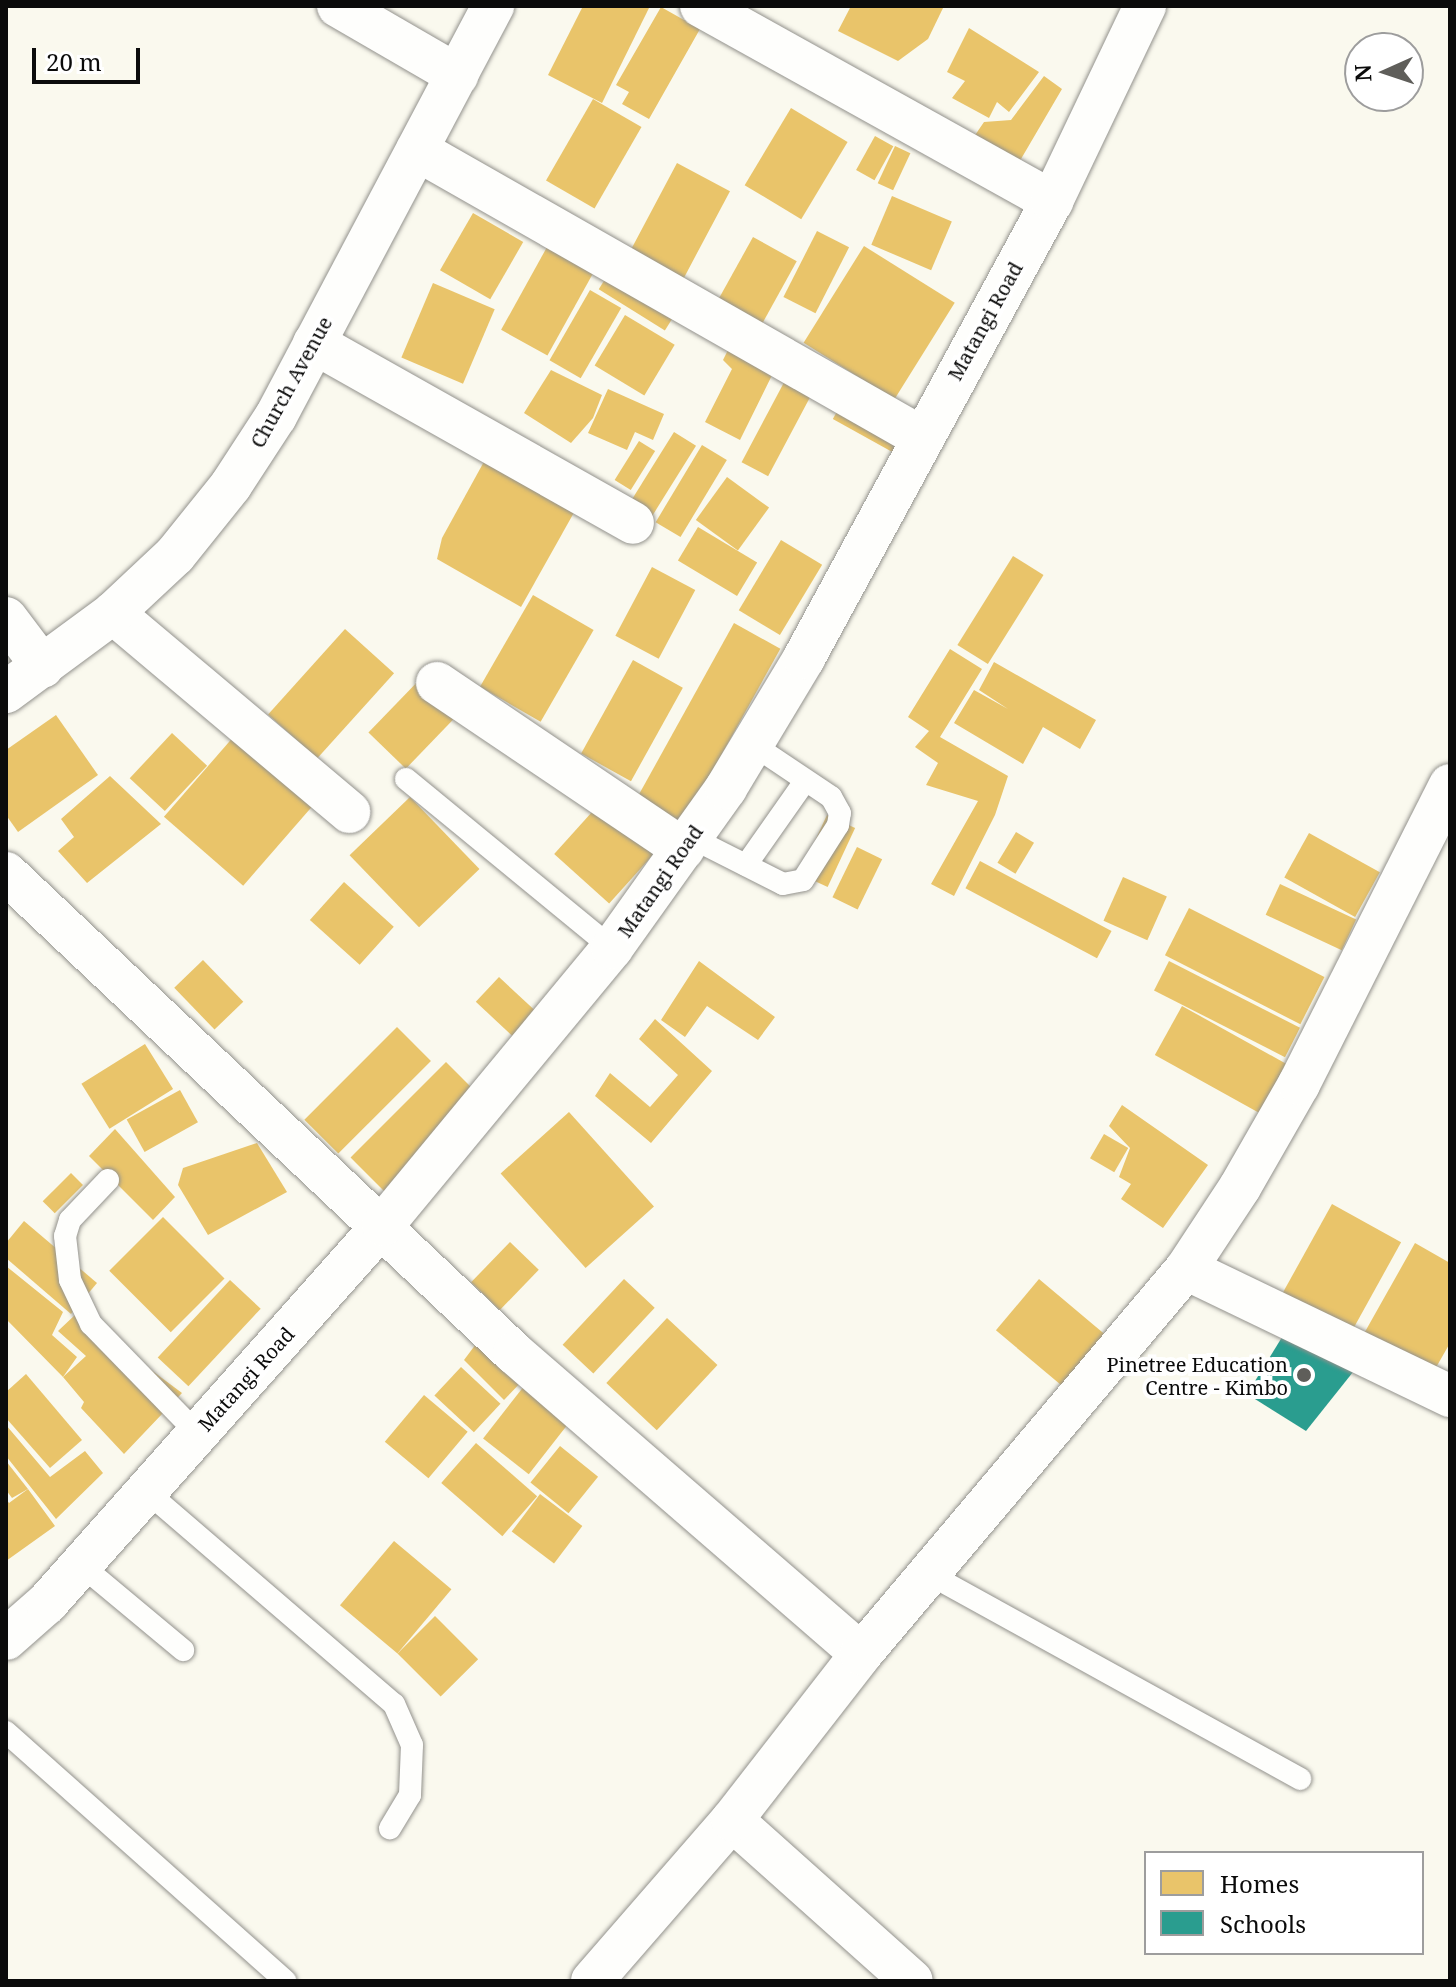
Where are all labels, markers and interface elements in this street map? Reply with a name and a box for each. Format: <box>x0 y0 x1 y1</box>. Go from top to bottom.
scale bar <box>36 32 144 82</box>
north arrow <box>1344 32 1424 112</box>
text: 20 m <box>46 45 102 78</box>
text: N <box>1347 64 1377 83</box>
street label: Matangi Road <box>943 258 1027 384</box>
street label: Church Avenue <box>245 312 337 452</box>
street label: Matangi Road <box>612 820 708 942</box>
street label: Matangi Road <box>193 1322 299 1436</box>
place label: Pinetree Education Centre - Kimbo <box>1106 1352 1288 1399</box>
marker: Pinetree Education Centre - Kimbo <box>1295 1366 1313 1384</box>
legend <box>1144 1851 1424 1955</box>
text: Homes <box>1220 1867 1299 1900</box>
text: Schools <box>1220 1907 1306 1940</box>

